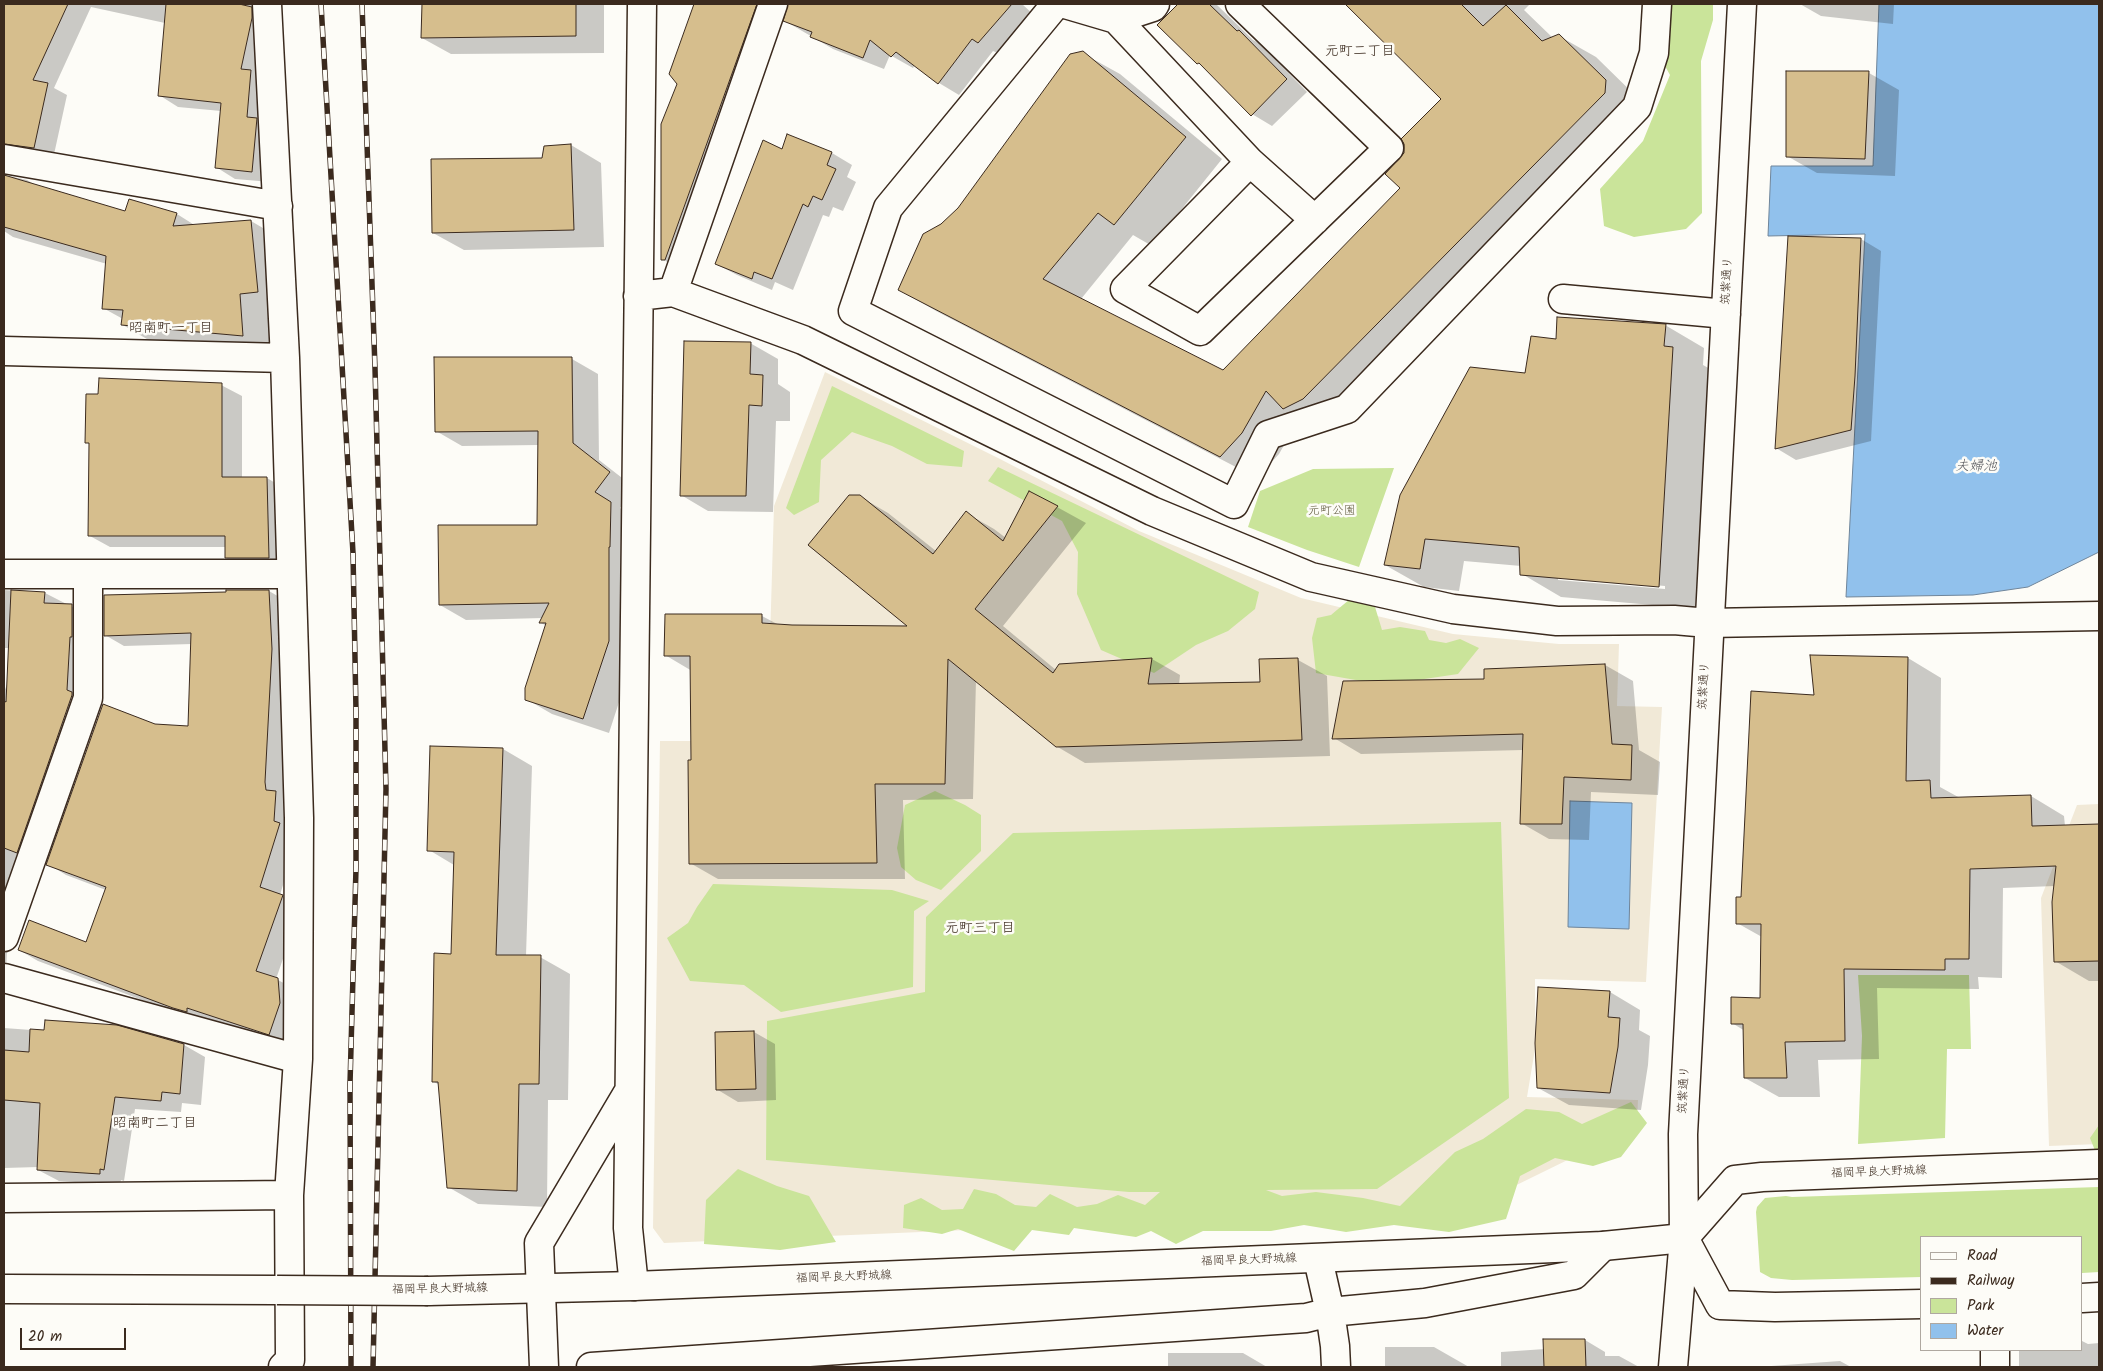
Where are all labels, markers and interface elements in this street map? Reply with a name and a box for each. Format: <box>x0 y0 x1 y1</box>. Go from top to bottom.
district label: 元町二丁目 <box>1325 45 1395 61</box>
street label: 筑紫通り <box>1720 257 1736 305</box>
district label: 昭南町一丁目 <box>129 322 213 338</box>
water label: 夫婦池 <box>1955 460 1997 476</box>
park label: 元町公園 <box>1308 505 1356 519</box>
street label: 筑紫通り <box>1697 662 1713 710</box>
district label: 元町三丁目 <box>945 922 1015 938</box>
street label: 筑紫通り <box>1677 1066 1693 1114</box>
district label: 昭南町二丁目 <box>113 1117 197 1133</box>
street label: 福岡早良大野城線 <box>1831 1164 1927 1182</box>
legend <box>1920 1236 2083 1351</box>
text: Road <box>1967 1244 1997 1268</box>
street label: 福岡早良大野城線 <box>1201 1252 1297 1270</box>
street label: 福岡早良大野城線 <box>796 1269 892 1287</box>
text: Railway <box>1967 1269 2014 1293</box>
street label: 福岡早良大野城線 <box>392 1282 488 1298</box>
text: Park <box>1967 1294 1994 1318</box>
scale bar <box>22 1318 129 1350</box>
text: Water <box>1967 1319 2003 1343</box>
text: 20 m <box>28 1325 62 1349</box>

